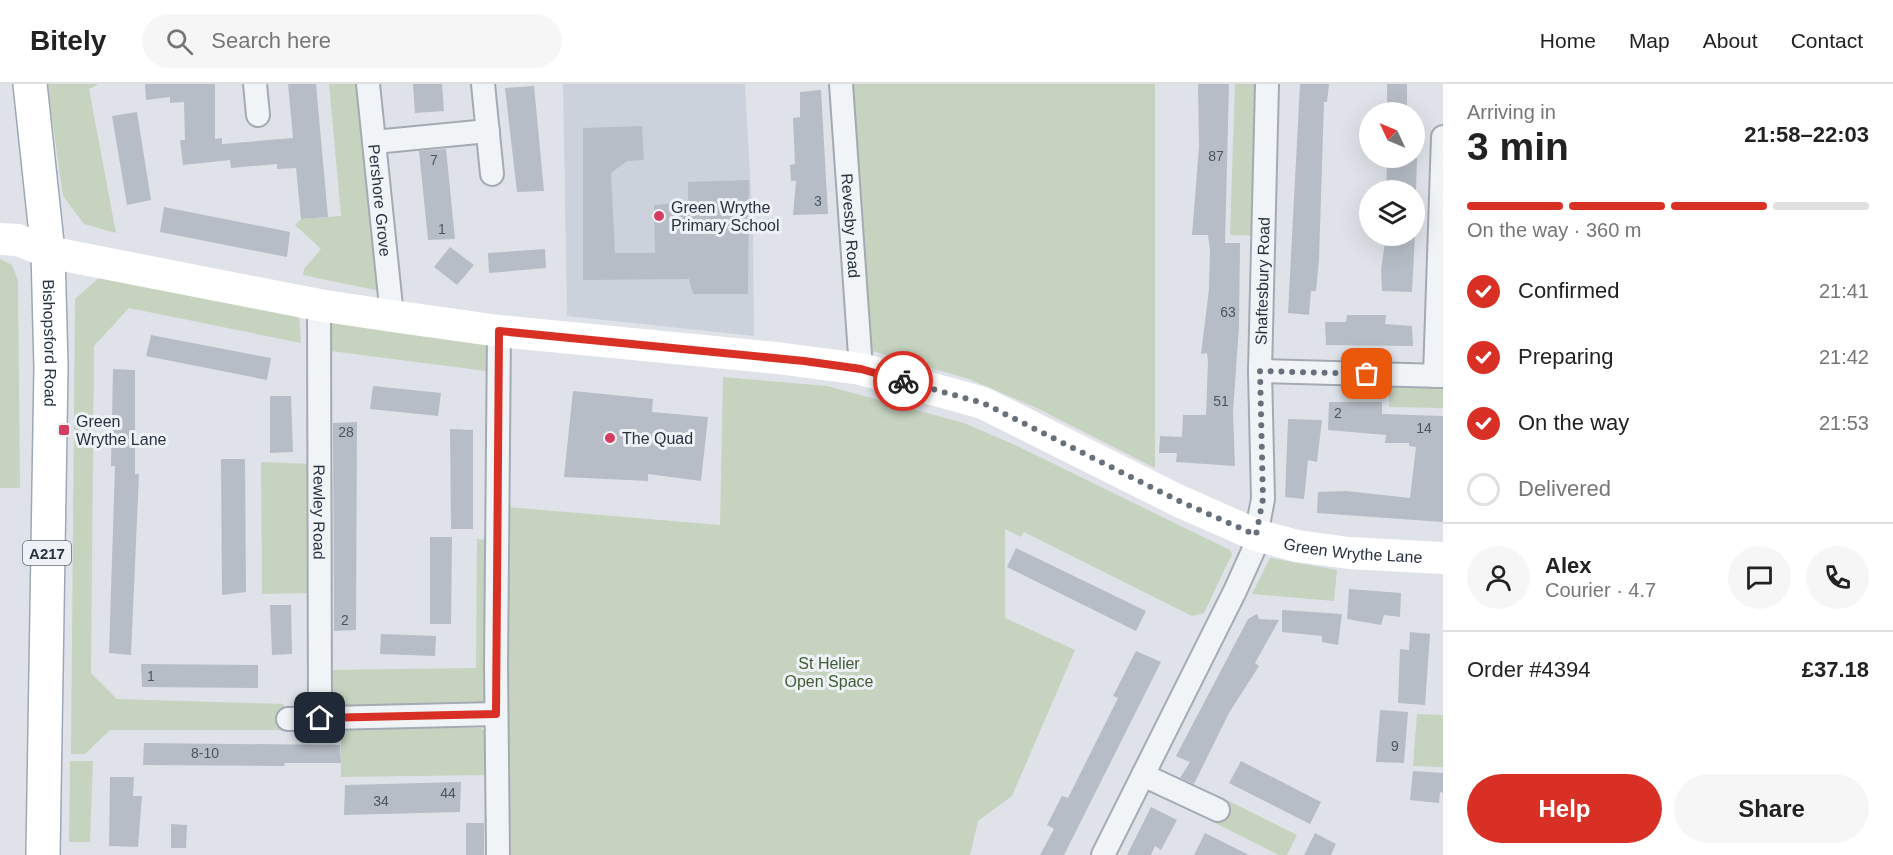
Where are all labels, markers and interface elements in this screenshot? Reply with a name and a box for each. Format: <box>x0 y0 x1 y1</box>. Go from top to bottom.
search box <box>142 14 562 68</box>
text: Bitely <box>30 25 106 56</box>
icon: search <box>163 25 196 58</box>
text: Search here <box>211 28 331 53</box>
text: Home <box>1540 29 1596 52</box>
text: Map <box>1629 29 1670 52</box>
text: About <box>1703 29 1758 52</box>
text: Contact <box>1791 29 1863 52</box>
text: Arriving in <box>1467 101 1556 123</box>
north arrow <box>1359 102 1425 168</box>
map controls <box>1359 102 1425 246</box>
text: 21:58–22:03 <box>1744 122 1869 147</box>
text: 3 min <box>1467 125 1569 168</box>
street label: Pershore Grove <box>366 143 394 258</box>
house number: 87 <box>1208 148 1224 164</box>
house number: 7 <box>430 152 438 168</box>
street label: Revesby Road <box>839 173 863 279</box>
button: layers <box>1359 180 1425 246</box>
house number: 3 <box>814 193 822 209</box>
place label: Green Wrythe Primary School <box>671 199 779 234</box>
marker: Green Wrythe Primary School <box>652 209 666 223</box>
street label: Shaftesbury Road <box>1252 217 1272 345</box>
text: On the way · 360 m <box>1467 219 1642 241</box>
house number: 1 <box>438 221 446 237</box>
icon: check <box>1467 275 1500 308</box>
text: Confirmed <box>1518 278 1619 303</box>
street label: Bishopsford Road <box>40 279 60 407</box>
text: 21:41 <box>1819 280 1869 302</box>
house number: 63 <box>1220 304 1236 320</box>
icon: check <box>1467 341 1500 374</box>
text: Preparing <box>1518 344 1613 369</box>
text: 21:42 <box>1819 346 1869 368</box>
pin <box>1341 348 1392 399</box>
courier <box>873 351 933 411</box>
icon: bag <box>1350 357 1383 390</box>
icon: bike <box>887 365 920 398</box>
house number: 51 <box>1213 393 1229 409</box>
house number: 2 <box>1334 405 1342 421</box>
icon: check <box>1467 407 1500 440</box>
text: On the way <box>1518 410 1629 435</box>
text: 21:53 <box>1819 412 1869 434</box>
place label: Green Wrythe Lane <box>76 413 167 448</box>
house number: 14 <box>1416 420 1432 436</box>
marker: Green Wrythe Lane <box>57 423 71 437</box>
house number: 28 <box>338 424 354 440</box>
place label: The Quad <box>622 430 693 447</box>
marker: The Quad <box>603 431 617 445</box>
street label: Rewley Road <box>311 464 328 560</box>
text: Delivered <box>1518 476 1611 501</box>
street label: Green Wrythe Lane <box>1282 534 1423 565</box>
road number: A217 <box>23 541 71 565</box>
button: person <box>1467 546 1530 609</box>
button: chat <box>1728 546 1791 609</box>
button: phone <box>1806 546 1869 609</box>
text: Alex <box>1545 553 1591 578</box>
text: Courier · 4.7 <box>1545 579 1656 601</box>
house number: 2 <box>341 612 349 628</box>
park label: St Helier Open Space <box>785 655 874 690</box>
text: Order #4394 <box>1467 657 1591 682</box>
text: £37.18 <box>1802 657 1869 682</box>
house number: 1 <box>147 668 155 684</box>
pin <box>294 692 345 743</box>
icon: home <box>303 701 336 734</box>
house number: 9 <box>1391 738 1399 754</box>
house number: 8-10 <box>191 745 219 761</box>
button: Help <box>1467 774 1662 843</box>
button: Share <box>1674 774 1869 843</box>
house number: 44 <box>440 785 456 801</box>
house number: 34 <box>373 793 389 809</box>

